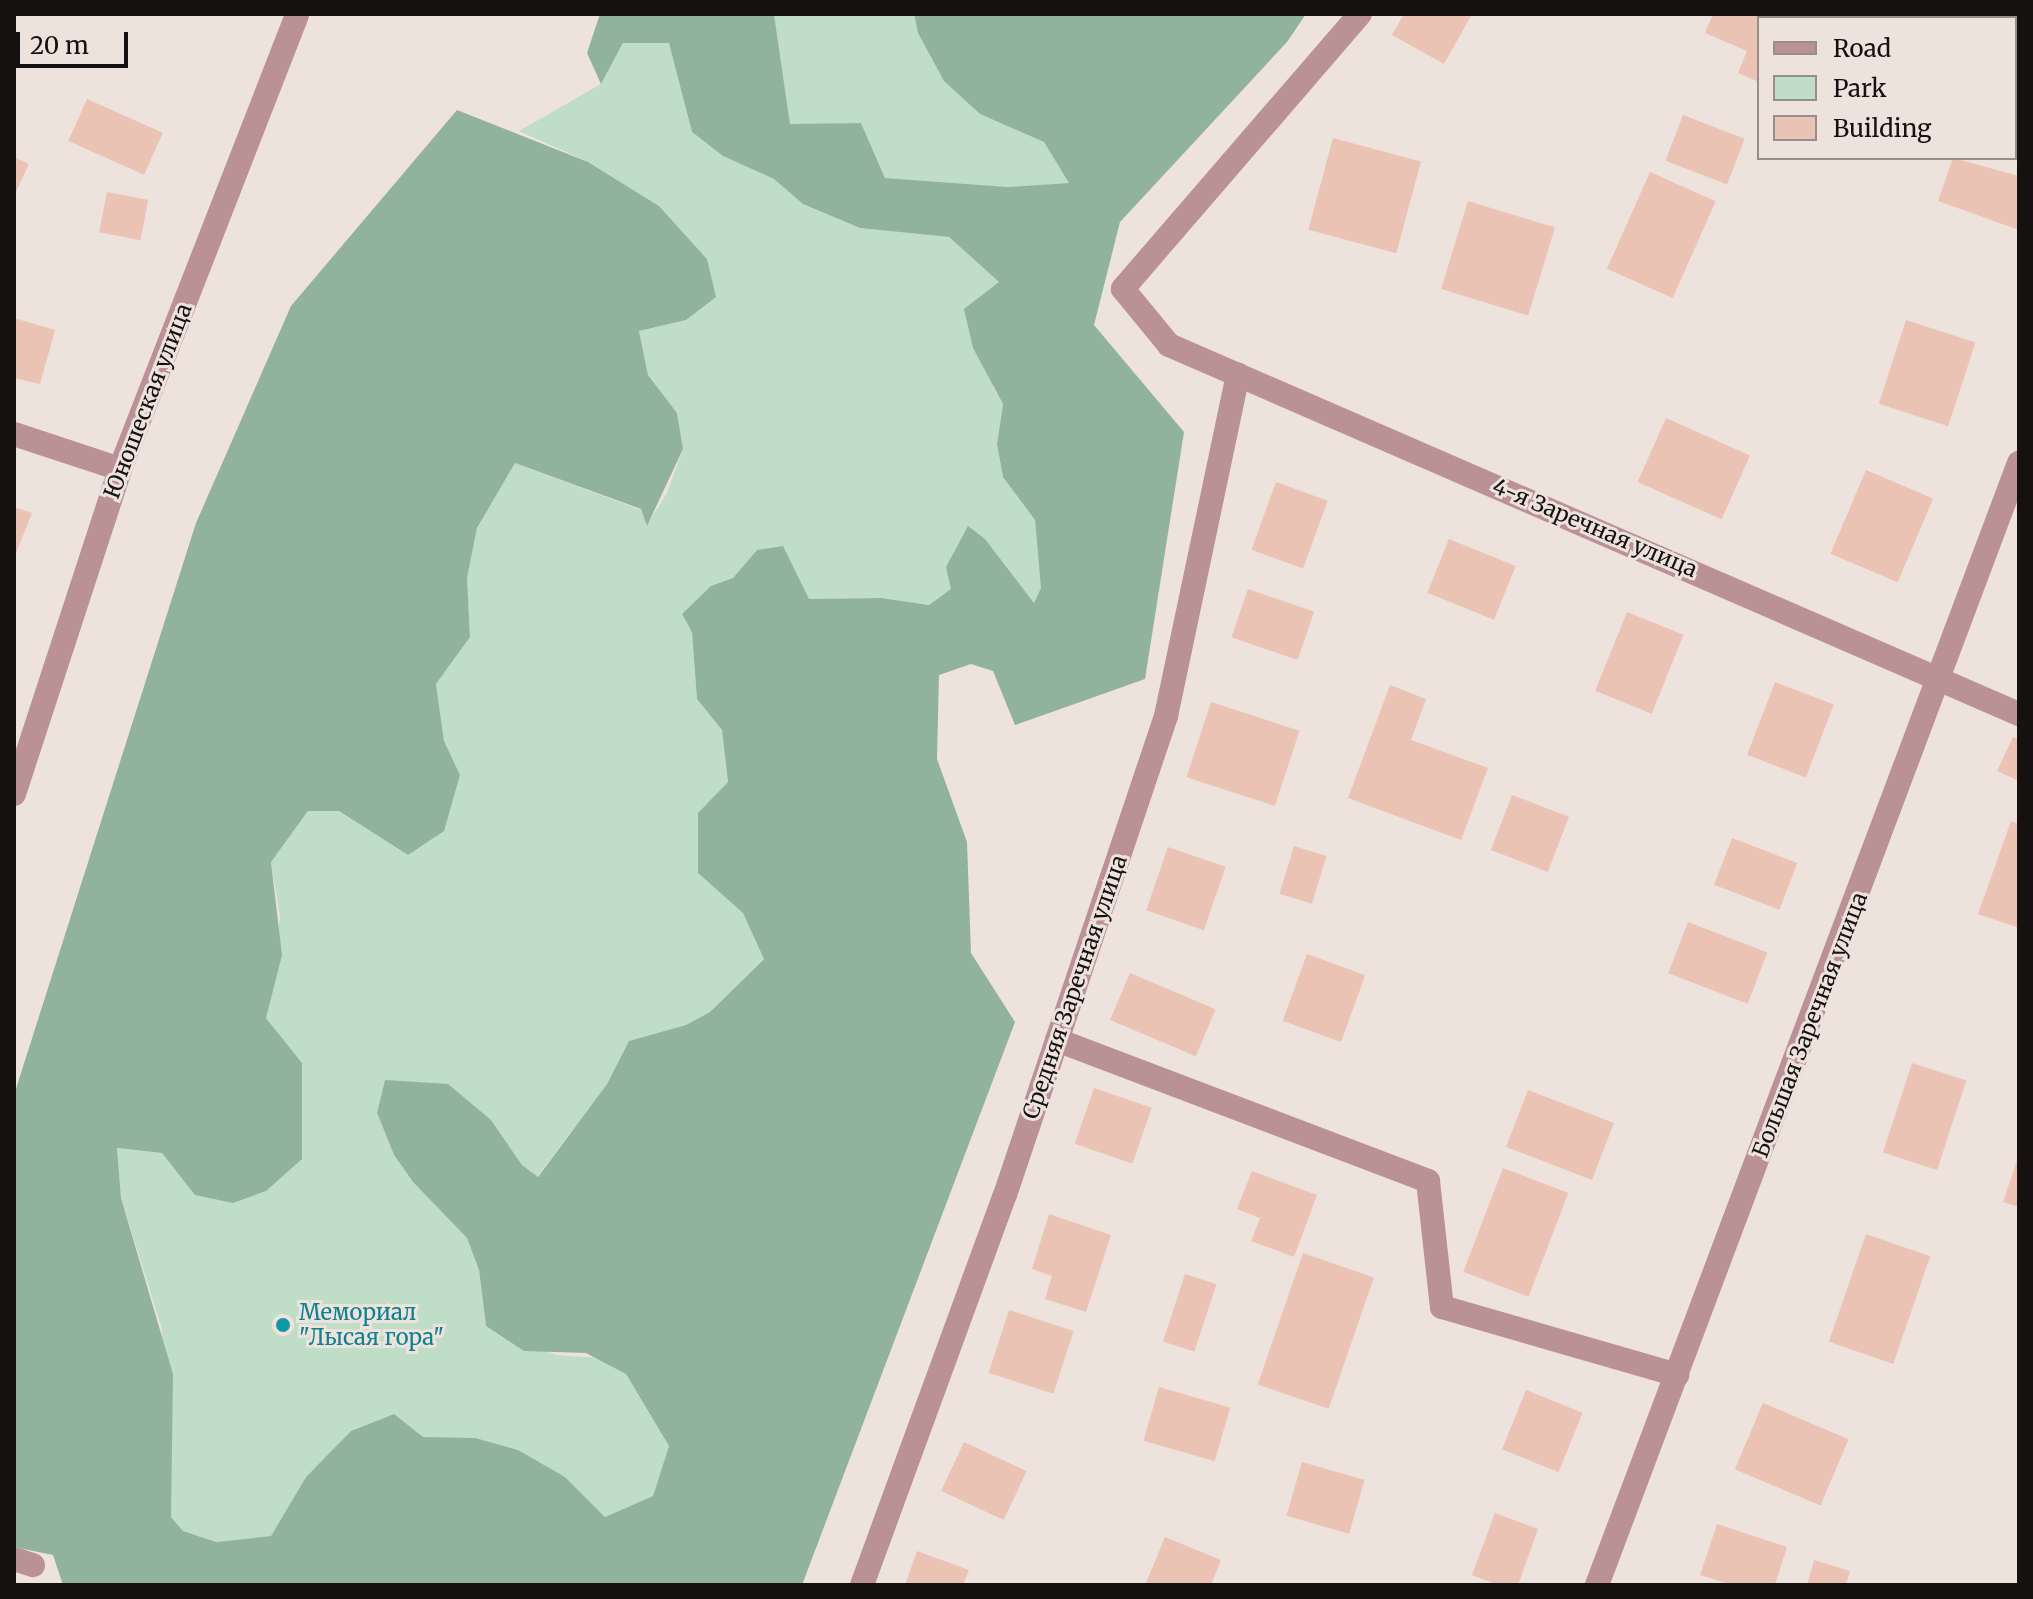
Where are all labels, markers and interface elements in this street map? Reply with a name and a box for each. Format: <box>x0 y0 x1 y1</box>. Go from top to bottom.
scale bar <box>20 16 132 66</box>
legend <box>1757 16 2017 160</box>
text: 20 m <box>30 30 89 61</box>
text: Road <box>1833 33 1891 64</box>
text: Park <box>1833 73 1886 104</box>
text: Building <box>1833 113 1932 144</box>
street label: Юношеская улица <box>99 300 197 502</box>
street label: 4-я Заречная улица <box>1489 473 1701 583</box>
street label: Средняя Заречная улица <box>1017 852 1133 1122</box>
street label: Большая Заречная улица <box>1747 889 1873 1161</box>
place label: Мемориал "Лысая гора" <box>299 1299 444 1350</box>
marker: Мемориал "Лысая гора" <box>274 1316 292 1334</box>

